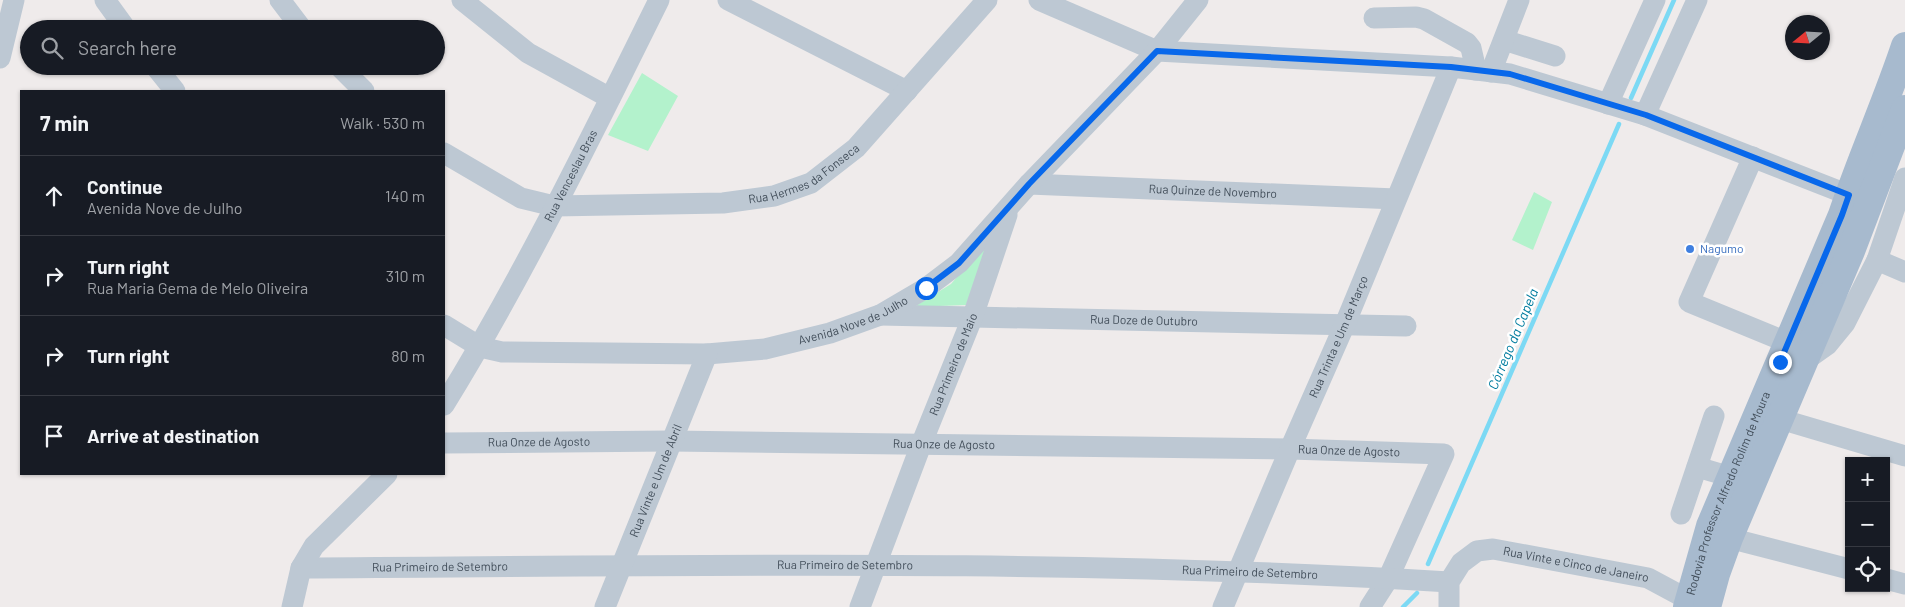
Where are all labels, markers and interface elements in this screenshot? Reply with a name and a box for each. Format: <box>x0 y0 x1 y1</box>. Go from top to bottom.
north arrow <box>1785 15 1830 60</box>
search box <box>20 20 445 75</box>
icon: search <box>38 34 66 62</box>
text: Search here <box>78 36 177 59</box>
text: 7 min <box>40 110 89 135</box>
text: Walk · 530 m <box>340 113 425 132</box>
street label: Rua Venceslau Bras <box>541 127 599 224</box>
street label: Rua Hermes da Fonseca <box>747 140 862 205</box>
text: Continue <box>87 175 163 198</box>
street label: Rua Quinze de Novembro <box>1148 181 1277 200</box>
icon: ahead <box>40 182 68 210</box>
text: 140 m <box>385 186 425 205</box>
text: Avenida Nove de Julho <box>87 198 242 217</box>
place label: Nagumo <box>1700 241 1743 255</box>
marker: Nagumo <box>1684 243 1696 255</box>
text: Turn right <box>87 255 169 278</box>
icon: right <box>40 262 68 290</box>
text: 310 m <box>386 266 425 285</box>
street label: Rua Trinta e Um de Março <box>1305 273 1370 400</box>
route start <box>915 277 938 300</box>
text: Rua Maria Gema de Melo Oliveira <box>87 278 308 297</box>
water label: Córrego da Capela <box>1484 286 1541 392</box>
street label: Avenida Nove de Julho <box>797 292 910 347</box>
street label: Rua Primeiro de Maio <box>926 311 979 417</box>
street label: Rua Doze de Outubro <box>1090 311 1198 328</box>
icon: right <box>40 342 68 370</box>
text: Turn right <box>87 344 169 367</box>
text: 80 m <box>391 346 425 365</box>
route end <box>1769 351 1792 374</box>
street label: Rodovia Professor Alfredo Rolim de Moura <box>1683 389 1772 596</box>
icon: arrive <box>40 422 68 450</box>
street label: Rua Vinte e Um de Abril <box>626 422 684 539</box>
text: Arrive at destination <box>87 424 259 447</box>
street label: Rua Onze de Agosto <box>488 434 590 449</box>
street label: Rua Onze de Agosto <box>893 436 995 451</box>
street label: Rua Onze de Agosto <box>1298 441 1400 459</box>
map controls <box>1845 457 1890 592</box>
button: + <box>1845 457 1890 502</box>
button: − <box>1845 502 1890 547</box>
street label: Rua Vinte e Cinco de Janeiro <box>1502 543 1650 584</box>
button: locate <box>1845 547 1890 592</box>
street label: Rua Primeiro de Setembro <box>777 557 913 571</box>
street label: Rua Primeiro de Setembro <box>372 559 508 574</box>
street label: Rua Primeiro de Setembro <box>1182 562 1318 581</box>

